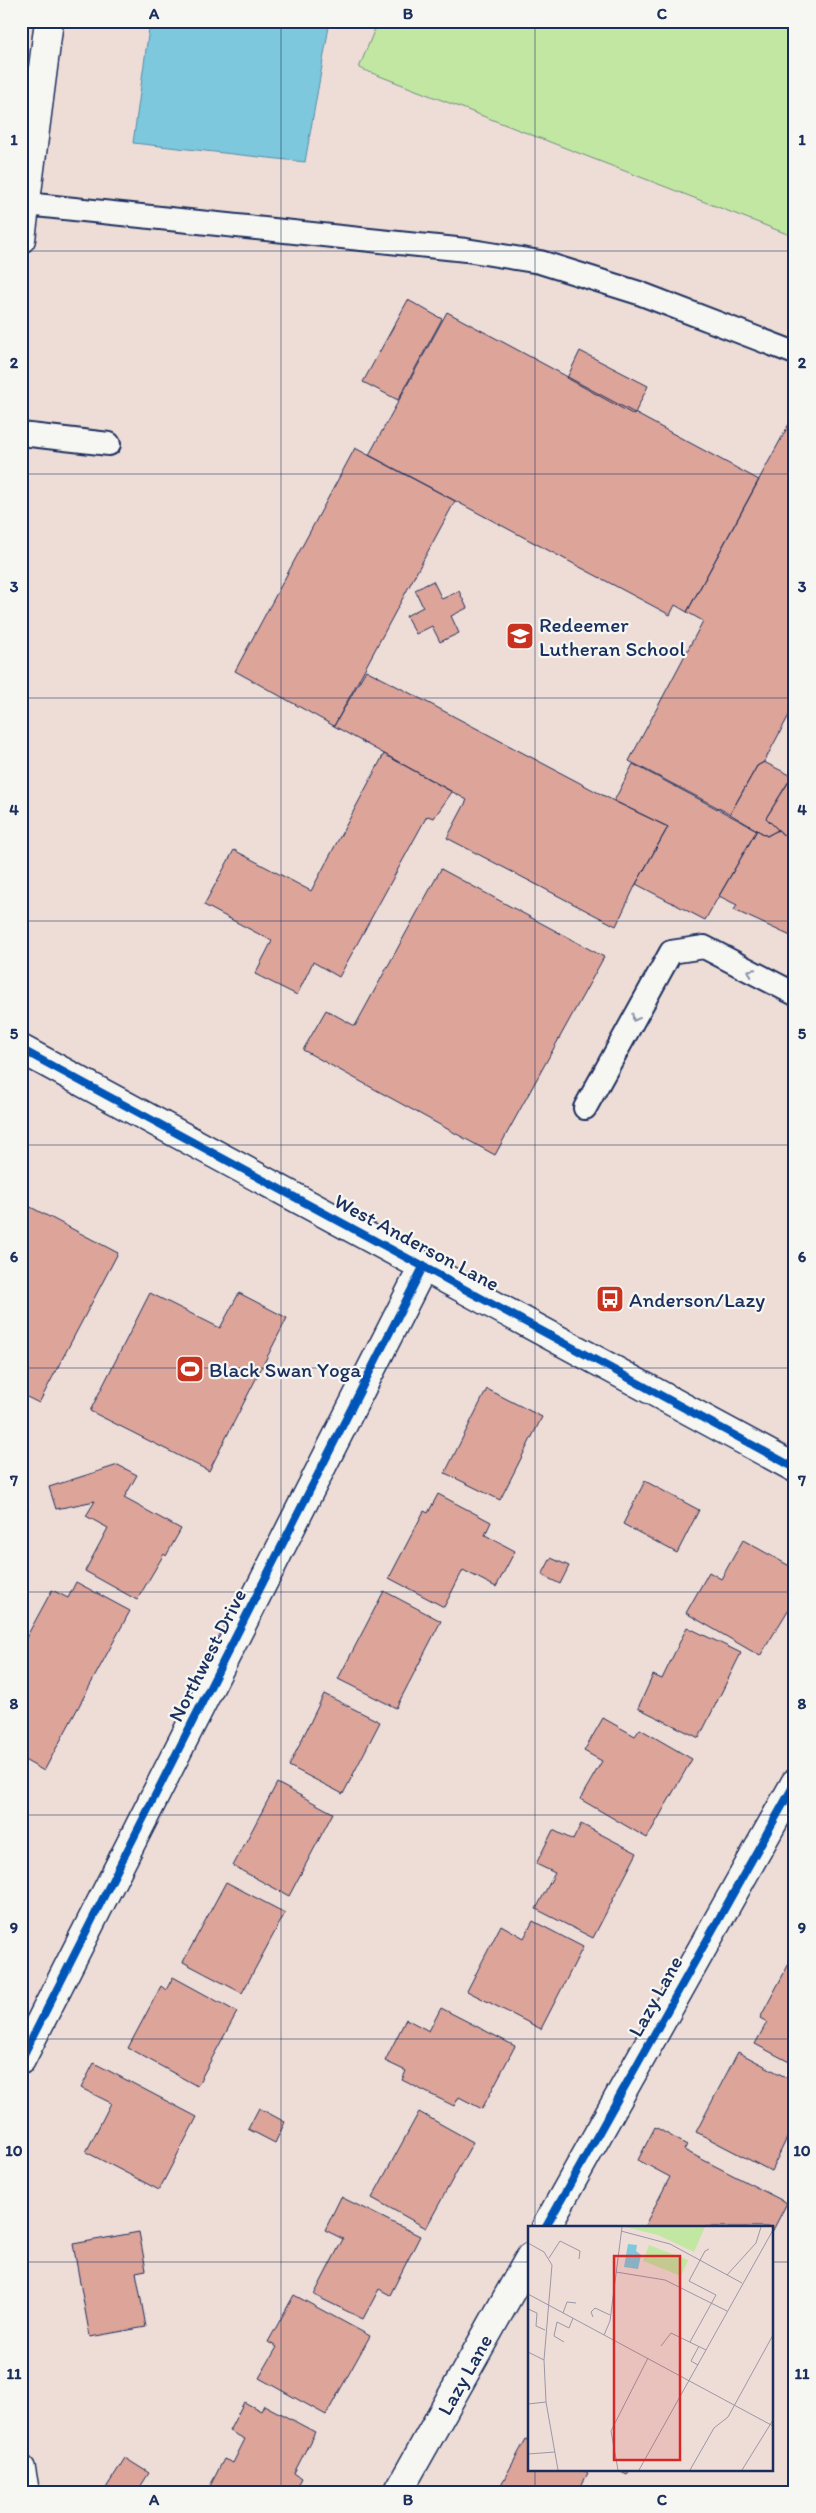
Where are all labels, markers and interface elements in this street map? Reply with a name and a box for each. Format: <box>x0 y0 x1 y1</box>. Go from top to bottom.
text: A <box>148 4 160 23</box>
text: B <box>403 4 414 23</box>
text: C <box>657 4 668 23</box>
text: 1 <box>10 130 18 149</box>
text: 1 <box>798 130 806 149</box>
text: 2 <box>10 353 19 372</box>
text: 2 <box>798 353 807 372</box>
text: 3 <box>10 577 19 596</box>
text: 3 <box>798 577 807 596</box>
place label: Redeemer Lutheran School <box>539 612 685 661</box>
school or university icon: Redeemer Lutheran School <box>505 621 535 651</box>
text: 4 <box>9 800 19 819</box>
text: 4 <box>797 800 807 819</box>
one-way arrow <box>748 968 757 978</box>
one-way arrow <box>631 1013 641 1022</box>
text: 5 <box>10 1024 19 1043</box>
text: 5 <box>798 1024 807 1043</box>
street label: West Anderson Lane <box>330 1188 504 1296</box>
text: 6 <box>10 1247 19 1266</box>
text: 6 <box>798 1247 807 1266</box>
bus stop icon: Anderson/Lazy <box>595 1284 625 1314</box>
place label: Anderson/Lazy <box>629 1287 765 1312</box>
sports icon: Black Swan Yoga <box>175 1354 205 1384</box>
place label: Black Swan Yoga <box>209 1357 361 1382</box>
text: 7 <box>9 1471 18 1490</box>
text: 7 <box>797 1471 806 1490</box>
street label: Northwest Drive <box>163 1584 251 1726</box>
text: 8 <box>10 1694 19 1713</box>
text: 8 <box>798 1694 807 1713</box>
text: 9 <box>10 1918 18 1937</box>
text: 9 <box>798 1918 806 1937</box>
street label: Lazy Lane <box>623 1951 687 2041</box>
text: 10 <box>5 2141 23 2160</box>
text: 10 <box>793 2141 811 2160</box>
inset map <box>528 2226 774 2470</box>
street label: Lazy Lane <box>431 2329 497 2419</box>
text: 11 <box>7 2364 22 2383</box>
text: 11 <box>795 2364 810 2383</box>
text: A <box>148 2490 160 2509</box>
text: B <box>403 2490 414 2509</box>
text: C <box>657 2490 668 2509</box>

